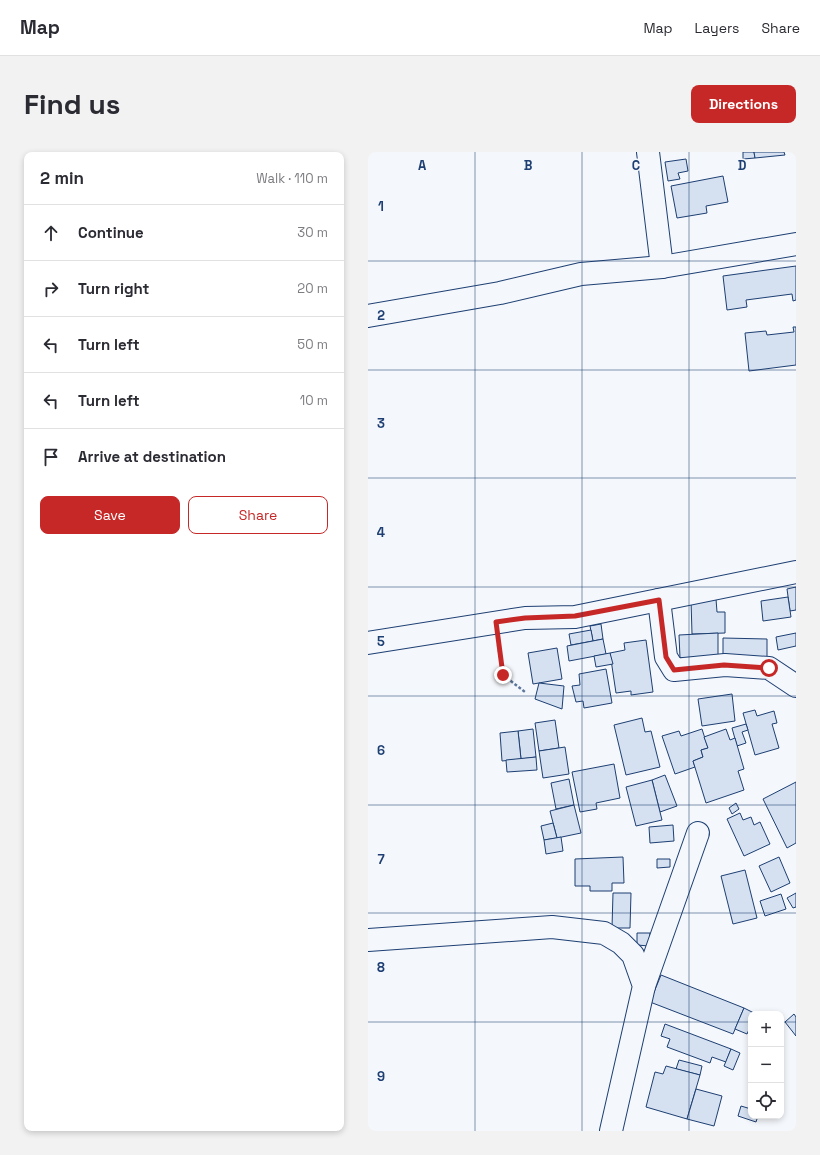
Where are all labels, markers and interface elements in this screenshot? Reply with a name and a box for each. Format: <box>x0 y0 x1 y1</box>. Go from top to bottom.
text: Map <box>20 15 60 40</box>
text: Map <box>643 19 673 37</box>
text: Layers <box>695 19 739 37</box>
text: Share <box>761 19 800 37</box>
button: Directions <box>691 85 796 123</box>
text: Find us <box>24 86 121 122</box>
text: A <box>418 157 427 174</box>
text: B <box>524 157 533 174</box>
text: C <box>632 157 640 174</box>
text: D <box>738 157 747 174</box>
text: 2 min <box>40 167 84 189</box>
text: Walk · 110 m <box>256 170 328 187</box>
text: 1 <box>378 198 384 215</box>
icon: ahead <box>40 222 62 244</box>
text: Continue <box>78 223 144 242</box>
text: 30 m <box>297 224 328 241</box>
icon: right <box>40 278 62 300</box>
text: Turn right <box>78 279 149 298</box>
text: 20 m <box>297 280 328 297</box>
text: 2 <box>377 307 385 324</box>
icon: left <box>40 334 62 356</box>
text: Turn left <box>78 335 140 354</box>
text: 50 m <box>297 336 328 353</box>
icon: left <box>40 390 62 412</box>
text: Turn left <box>78 391 140 410</box>
text: 10 m <box>300 392 328 409</box>
text: 3 <box>377 415 385 432</box>
icon: arrive <box>40 446 62 468</box>
text: Arrive at destination <box>78 447 226 466</box>
button: Save <box>40 496 180 534</box>
button: Share <box>188 496 328 534</box>
text: 4 <box>377 524 385 541</box>
text: 5 <box>377 633 385 650</box>
route start <box>760 659 778 677</box>
route end <box>494 666 512 684</box>
text: 6 <box>377 742 385 759</box>
text: 7 <box>377 851 385 868</box>
text: 8 <box>377 959 385 976</box>
map controls <box>748 1011 784 1119</box>
button: + <box>748 1011 784 1047</box>
button: − <box>748 1047 784 1083</box>
text: 9 <box>377 1068 385 1085</box>
button: locate <box>748 1083 784 1119</box>

